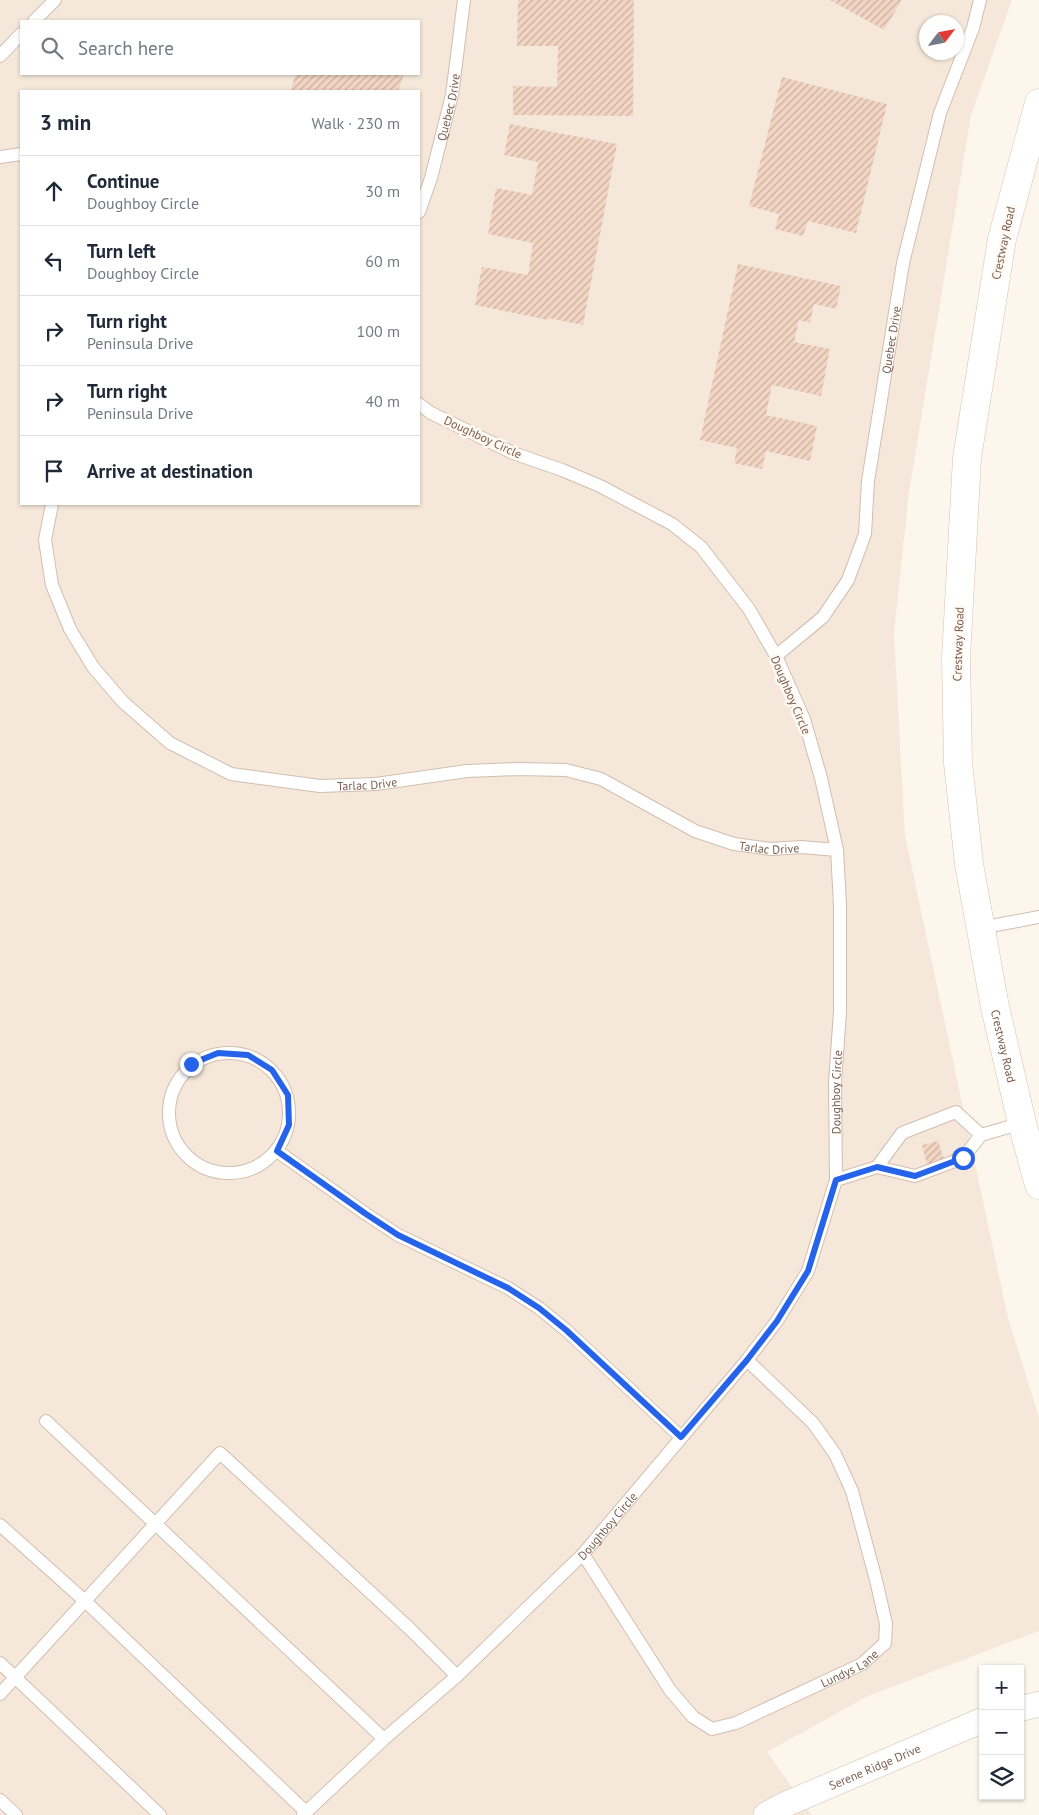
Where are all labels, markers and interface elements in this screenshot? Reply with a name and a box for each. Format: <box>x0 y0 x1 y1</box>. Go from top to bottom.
north arrow <box>919 15 964 60</box>
search box <box>20 20 420 75</box>
icon: search <box>38 34 66 62</box>
text: Search here <box>78 36 174 60</box>
street label: Quebec Drive <box>433 73 462 142</box>
text: 3 min <box>40 109 91 136</box>
text: Walk · 230 m <box>311 113 400 133</box>
text: Continue <box>87 169 159 193</box>
icon: ahead <box>40 177 68 205</box>
text: 30 m <box>365 181 400 201</box>
text: Doughboy Circle <box>87 193 199 213</box>
street label: Crestway Road <box>988 205 1018 281</box>
text: Turn left <box>87 239 156 263</box>
icon: left <box>40 247 68 275</box>
text: 60 m <box>365 251 400 271</box>
text: Doughboy Circle <box>87 263 199 283</box>
street label: Quebec Drive <box>878 305 904 375</box>
text: Turn right <box>87 309 167 333</box>
icon: right <box>40 317 68 345</box>
text: 100 m <box>357 321 400 341</box>
text: Peninsula Drive <box>87 333 193 353</box>
text: Turn right <box>87 379 167 403</box>
icon: right <box>40 387 68 415</box>
text: 40 m <box>365 391 400 411</box>
text: Peninsula Drive <box>87 403 193 423</box>
street label: Doughboy Circle <box>442 412 524 462</box>
icon: arrive <box>40 457 68 485</box>
text: Arrive at destination <box>87 459 253 483</box>
street label: Crestway Road <box>949 607 967 681</box>
street label: Doughboy Circle <box>768 653 814 737</box>
street label: Tarlac Drive <box>337 774 398 793</box>
street label: Tarlac Drive <box>738 837 800 857</box>
street label: Crestway Road <box>988 1008 1020 1084</box>
street label: Doughboy Circle <box>827 1050 845 1134</box>
route end <box>180 1053 203 1076</box>
route start <box>952 1147 975 1170</box>
street label: Doughboy Circle <box>574 1489 640 1563</box>
street label: Lundys Lane <box>818 1646 881 1690</box>
map controls <box>979 1665 1024 1800</box>
button: + <box>979 1665 1024 1710</box>
button: − <box>979 1710 1024 1755</box>
street label: Serene Ridge Drive <box>826 1740 923 1793</box>
button: layers <box>979 1755 1024 1800</box>

